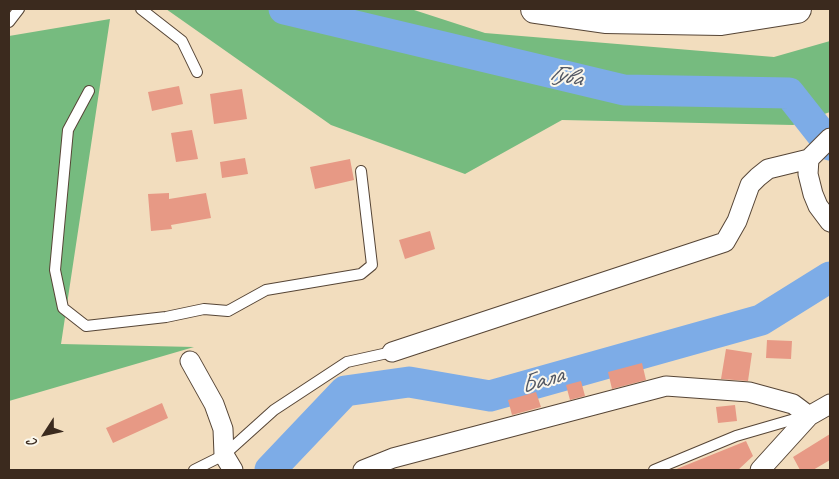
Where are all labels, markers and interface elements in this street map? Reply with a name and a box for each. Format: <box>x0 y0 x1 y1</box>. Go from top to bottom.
water label: Гува <box>547 58 585 94</box>
water label: Бала <box>517 361 567 401</box>
north arrow <box>20 409 70 459</box>
text: С <box>23 435 41 451</box>

